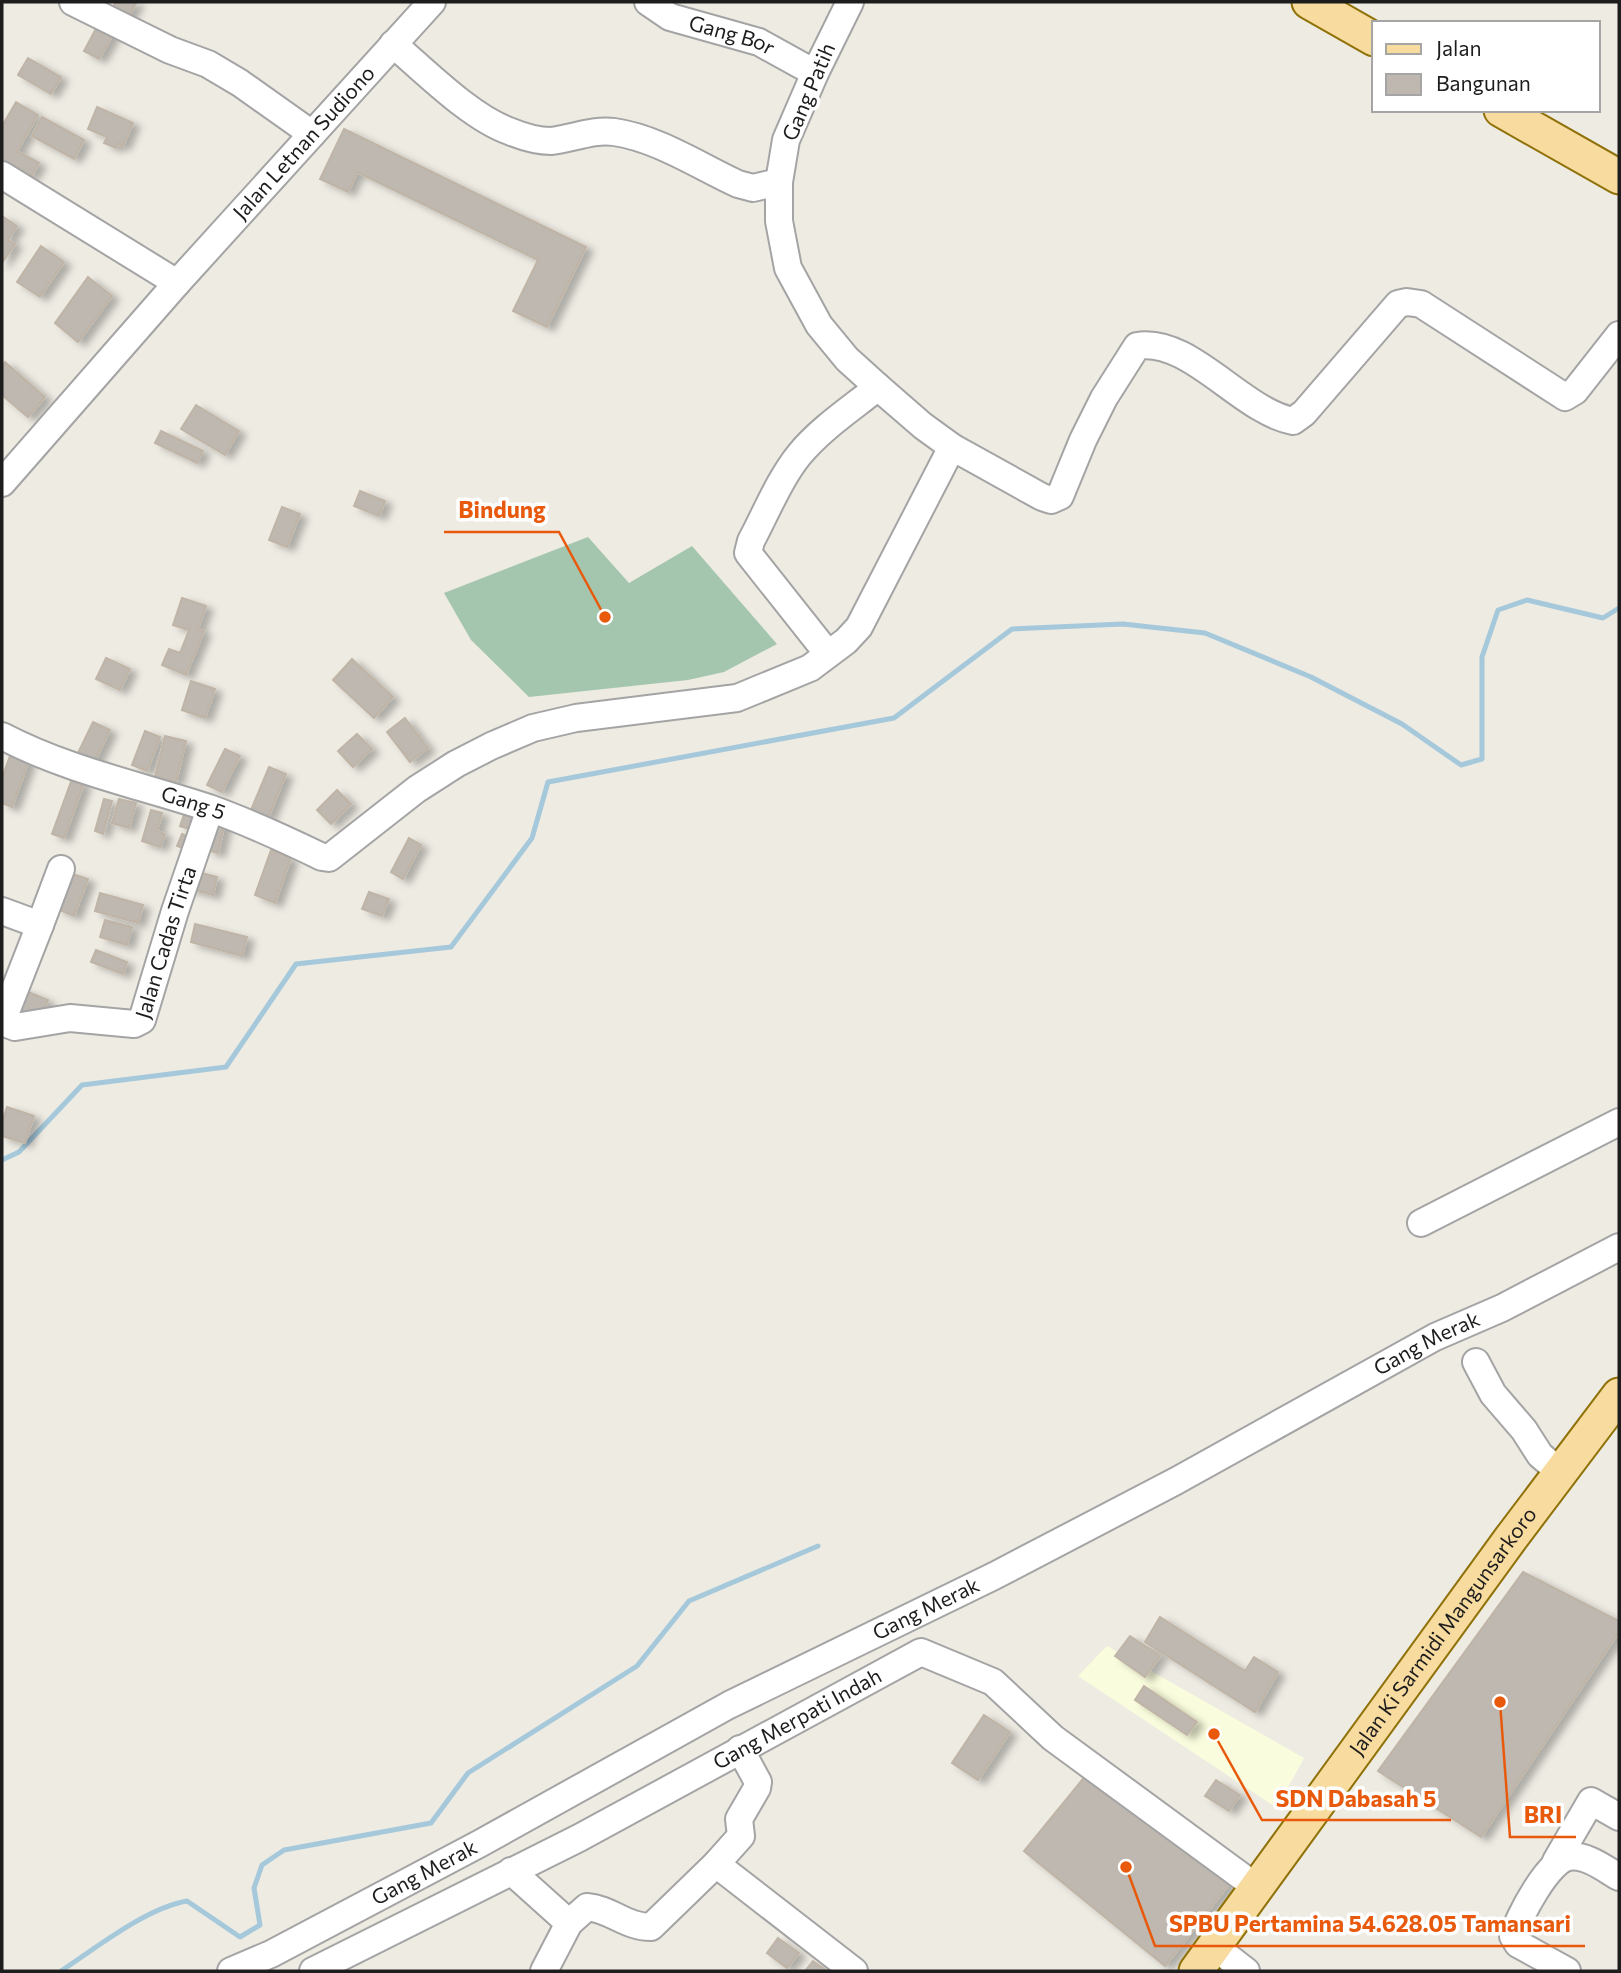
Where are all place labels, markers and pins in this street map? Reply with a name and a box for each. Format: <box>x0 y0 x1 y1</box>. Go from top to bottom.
callout: Bindung <box>444 488 559 532</box>
callout: SDN Dabasah 5 <box>1262 1776 1451 1820</box>
callout: BRI <box>1510 1793 1576 1837</box>
callout: SPBU Pertamina 54.628.05 Tamansari <box>1155 1902 1585 1946</box>

